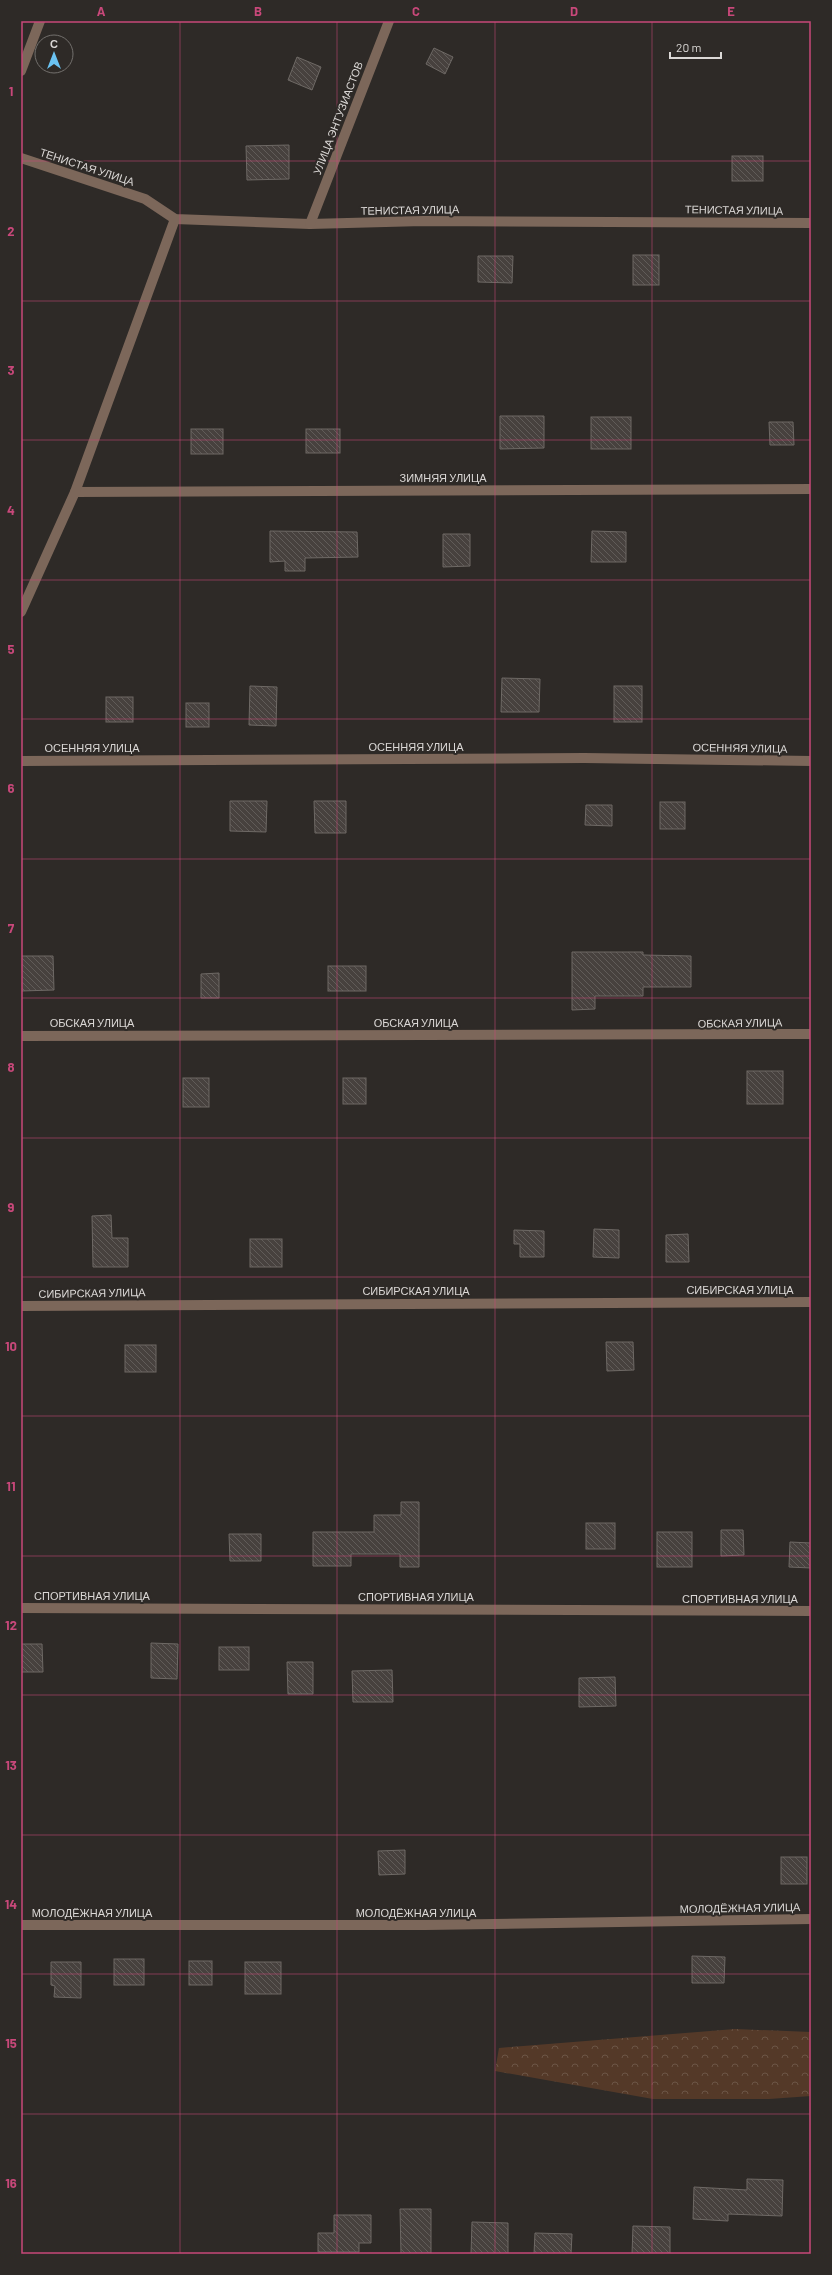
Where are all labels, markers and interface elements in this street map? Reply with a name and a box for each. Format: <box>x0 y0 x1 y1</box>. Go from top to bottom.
text: A <box>97 3 106 19</box>
text: B <box>254 3 262 19</box>
text: C <box>412 3 420 19</box>
text: D <box>570 3 578 19</box>
text: E <box>727 3 735 19</box>
north arrow <box>34 34 74 74</box>
scale bar <box>670 34 721 60</box>
text: С <box>50 37 58 50</box>
text: 20 m <box>676 40 702 54</box>
street label: УЛИЦА ЭНТУЗИАСТОВ <box>310 59 365 176</box>
text: 1 <box>9 83 13 99</box>
street label: ТЕНИСТАЯ УЛИЦА <box>38 145 137 188</box>
street label: ТЕНИСТАЯ УЛИЦА <box>361 202 460 217</box>
street label: ТЕНИСТАЯ УЛИЦА <box>685 202 784 217</box>
text: 2 <box>7 223 15 239</box>
text: 3 <box>7 362 15 378</box>
street label: ЗИМНЯЯ УЛИЦА <box>400 471 487 484</box>
text: 4 <box>7 502 15 518</box>
text: 5 <box>7 641 15 657</box>
street label: ОСЕННЯЯ УЛИЦА <box>368 740 464 753</box>
street label: ОСЕННЯЯ УЛИЦА <box>692 740 788 755</box>
street label: ОСЕННЯЯ УЛИЦА <box>44 741 140 754</box>
text: 6 <box>8 780 15 796</box>
text: 7 <box>8 920 15 936</box>
street label: ОБСКАЯ УЛИЦА <box>698 1015 783 1030</box>
street label: ОБСКАЯ УЛИЦА <box>50 1016 135 1029</box>
street label: ОБСКАЯ УЛИЦА <box>374 1016 459 1029</box>
text: 8 <box>7 1059 15 1075</box>
text: 9 <box>8 1199 15 1215</box>
street label: СИБИРСКАЯ УЛИЦА <box>686 1283 794 1296</box>
street label: СИБИРСКАЯ УЛИЦА <box>362 1284 470 1297</box>
street label: СИБИРСКАЯ УЛИЦА <box>38 1285 146 1300</box>
text: 10 <box>5 1338 17 1354</box>
text: 11 <box>6 1478 16 1494</box>
street label: СПОРТИВНАЯ УЛИЦА <box>34 1589 151 1602</box>
street label: СПОРТИВНАЯ УЛИЦА <box>358 1590 475 1603</box>
street label: СПОРТИВНАЯ УЛИЦА <box>682 1592 799 1605</box>
text: 12 <box>5 1617 17 1633</box>
text: 13 <box>5 1757 17 1773</box>
text: 14 <box>5 1896 17 1912</box>
street label: МОЛОДЁЖНАЯ УЛИЦА <box>680 1900 801 1915</box>
street label: МОЛОДЁЖНАЯ УЛИЦА <box>32 1906 153 1919</box>
street label: МОЛОДЁЖНАЯ УЛИЦА <box>356 1906 477 1919</box>
text: 15 <box>5 2035 17 2051</box>
text: 16 <box>5 2175 17 2191</box>

